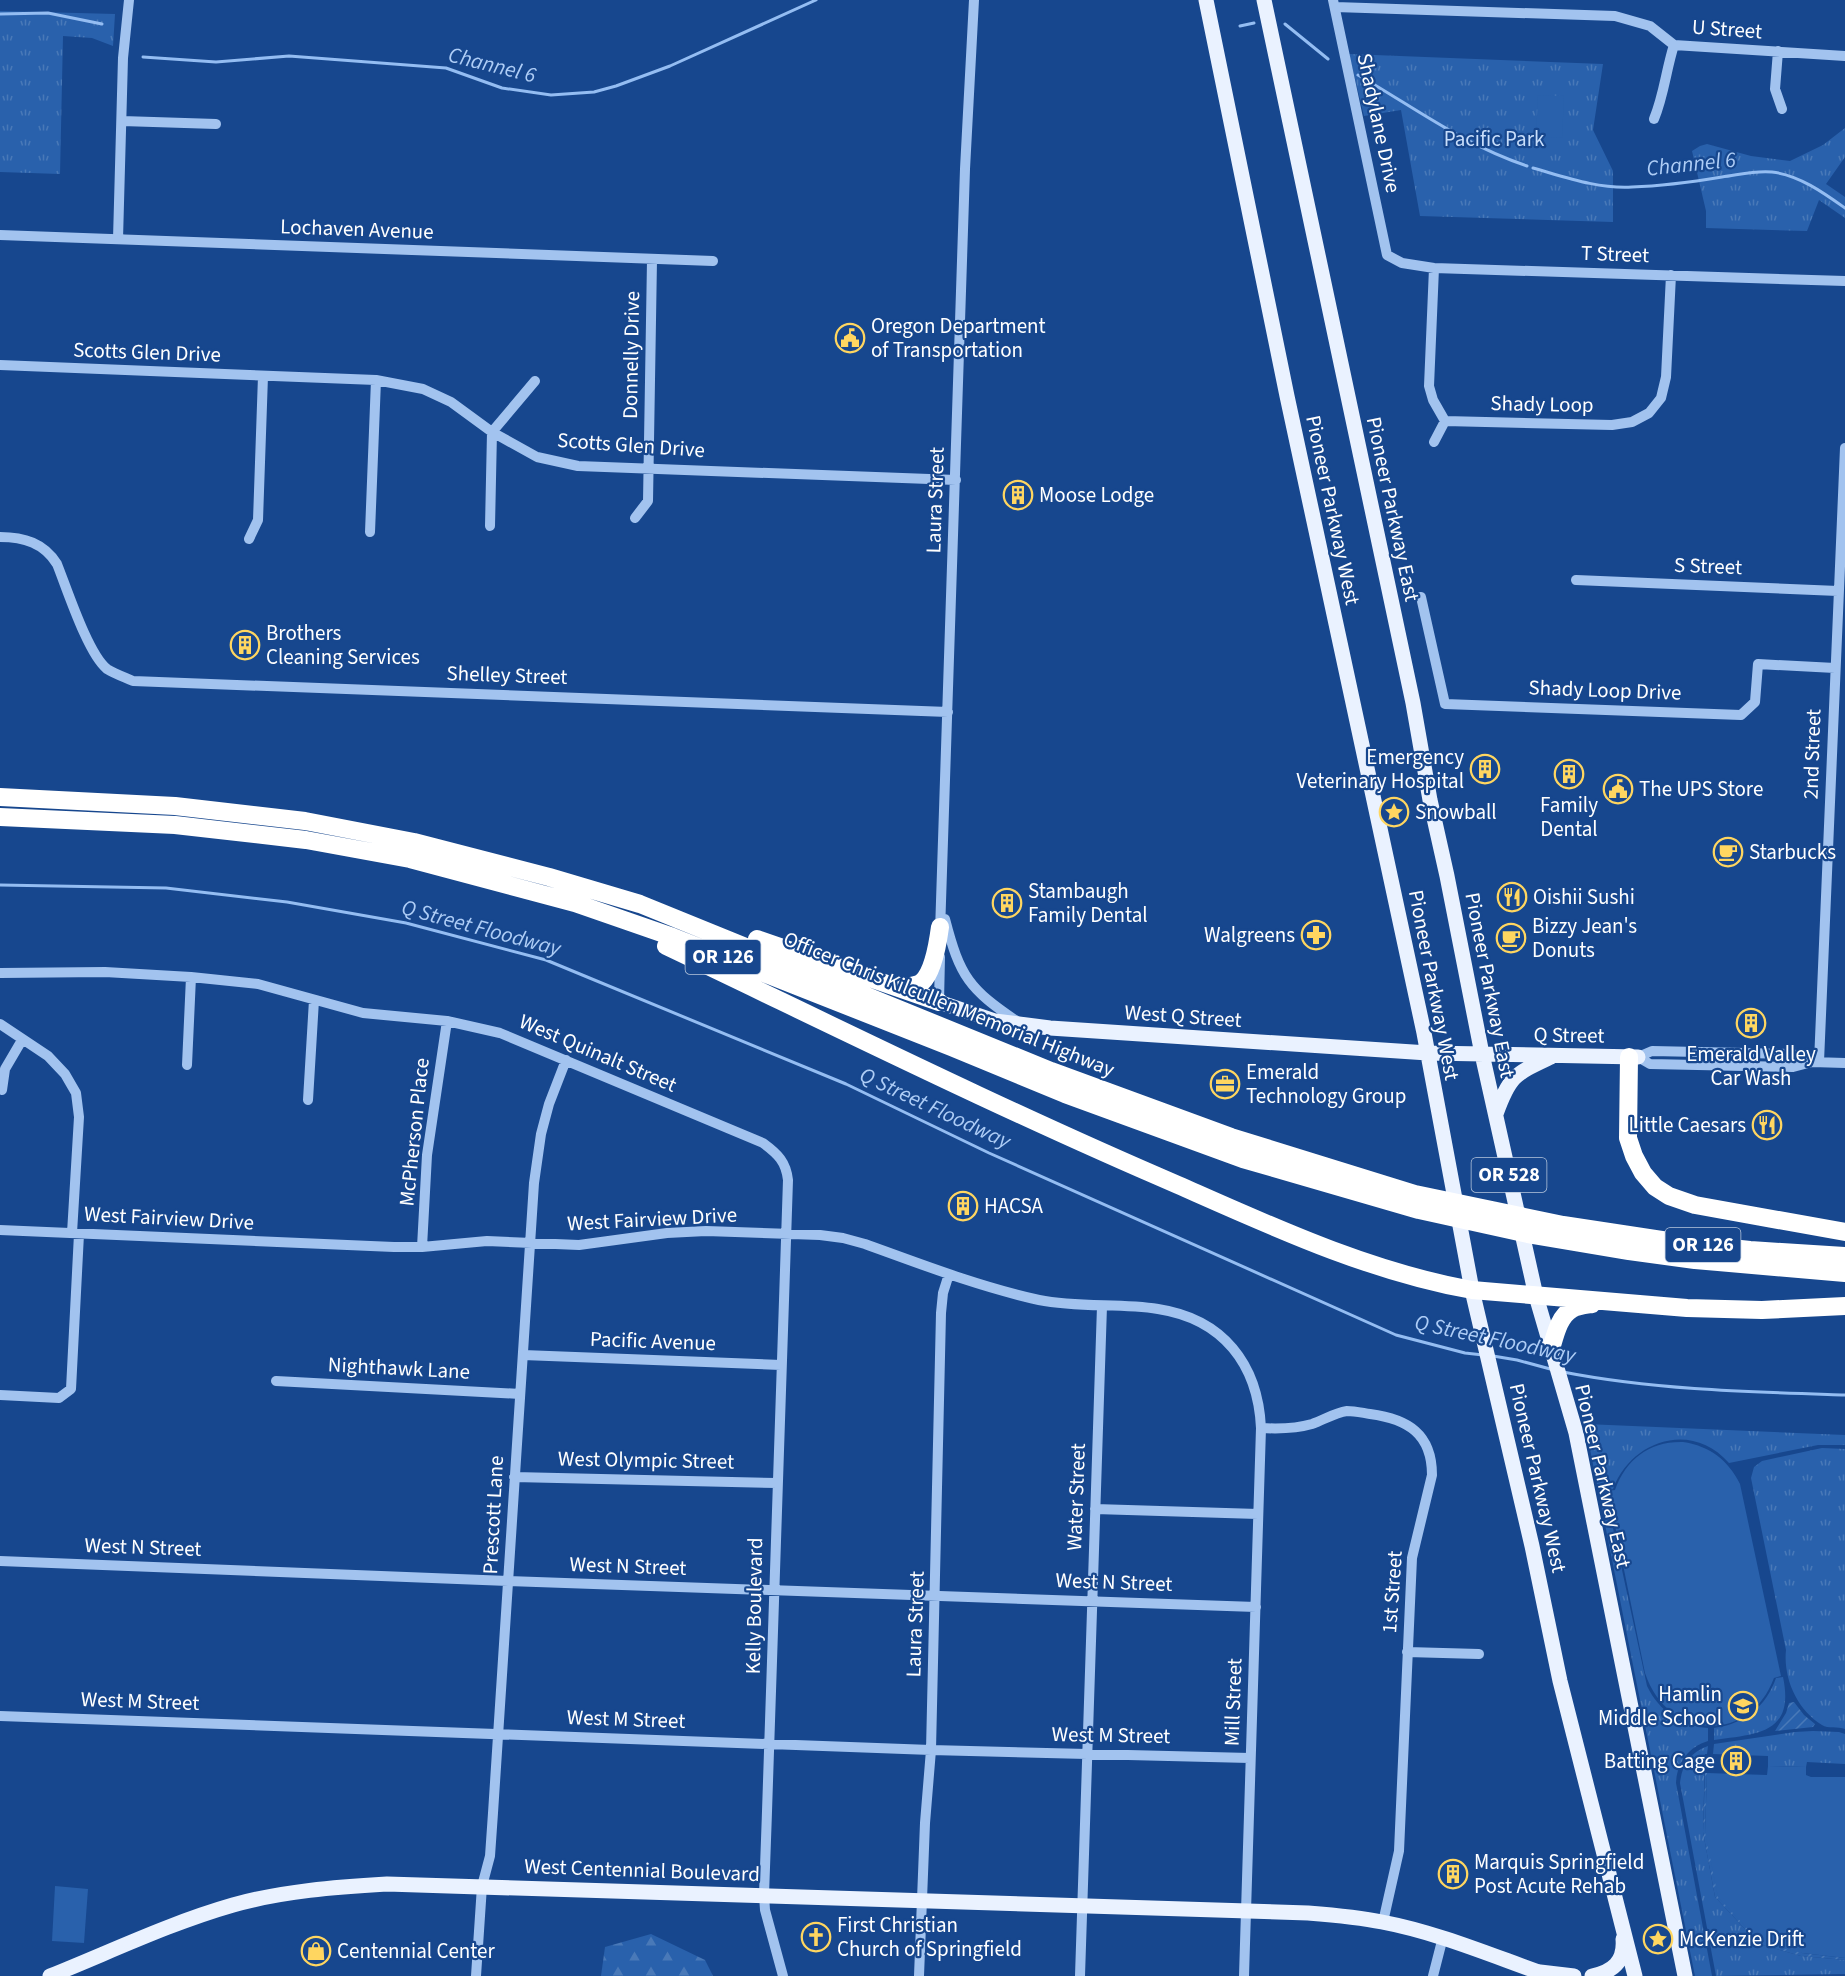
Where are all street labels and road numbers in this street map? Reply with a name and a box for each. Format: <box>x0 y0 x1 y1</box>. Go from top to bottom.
street label: U Street <box>1691 12 1763 46</box>
street label: Shadylane Drive <box>1350 50 1408 196</box>
street label: Lochaven Avenue <box>280 211 434 247</box>
street label: T Street <box>1580 238 1650 270</box>
street label: Donnelly Drive <box>615 291 647 419</box>
street label: Scotts Glen Drive <box>73 334 221 370</box>
street label: Shady Loop <box>1490 388 1594 420</box>
street label: Pioneer Parkway West <box>1298 412 1368 608</box>
street label: Pioneer Parkway East <box>1359 414 1427 604</box>
street label: Scotts Glen Drive <box>556 425 706 465</box>
street label: Laura Street <box>918 446 952 554</box>
street label: S Street <box>1673 550 1743 582</box>
street label: Shelley Street <box>446 658 568 692</box>
street label: Shady Loop Drive <box>1528 672 1682 708</box>
street label: 2nd Street <box>1795 708 1829 800</box>
street label: Pioneer Parkway West <box>1401 887 1467 1083</box>
street label: Pioneer Parkway East <box>1457 890 1523 1080</box>
street label: Officer Chris Kilcullen Memorial Highway <box>779 924 1119 1084</box>
road number: OR 126 <box>686 940 760 974</box>
street label: West Q Street <box>1123 997 1243 1035</box>
street label: West Quinalt Street <box>515 1006 681 1100</box>
street label: Q Street <box>1533 1019 1605 1051</box>
street label: McPherson Place <box>391 1056 437 1208</box>
road number: OR 528 <box>1472 1158 1546 1192</box>
street label: West Fairview Drive <box>83 1199 255 1237</box>
street label: West Fairview Drive <box>566 1200 738 1238</box>
road number: OR 126 <box>1666 1228 1740 1262</box>
street label: Pacific Avenue <box>589 1324 717 1358</box>
street label: Nighthawk Lane <box>327 1349 471 1387</box>
street label: Pioneer Parkway West <box>1502 1380 1574 1576</box>
street label: Pioneer Parkway East <box>1567 1381 1639 1571</box>
street label: West Olympic Street <box>558 1443 734 1477</box>
street label: Water Street <box>1059 1443 1093 1551</box>
street label: Prescott Lane <box>475 1455 511 1575</box>
street label: West N Street <box>84 1530 202 1564</box>
street label: Kelly Boulevard <box>738 1537 770 1675</box>
street label: West N Street <box>569 1549 687 1583</box>
street label: 1st Street <box>1374 1550 1410 1634</box>
street label: West N Street <box>1055 1565 1173 1599</box>
street label: Laura Street <box>898 1570 932 1678</box>
street label: Mill Street <box>1216 1658 1250 1746</box>
street label: West M Street <box>80 1684 200 1718</box>
street label: West M Street <box>566 1702 686 1736</box>
street label: West M Street <box>1051 1719 1171 1751</box>
street label: West Centennial Boulevard <box>524 1851 760 1889</box>

